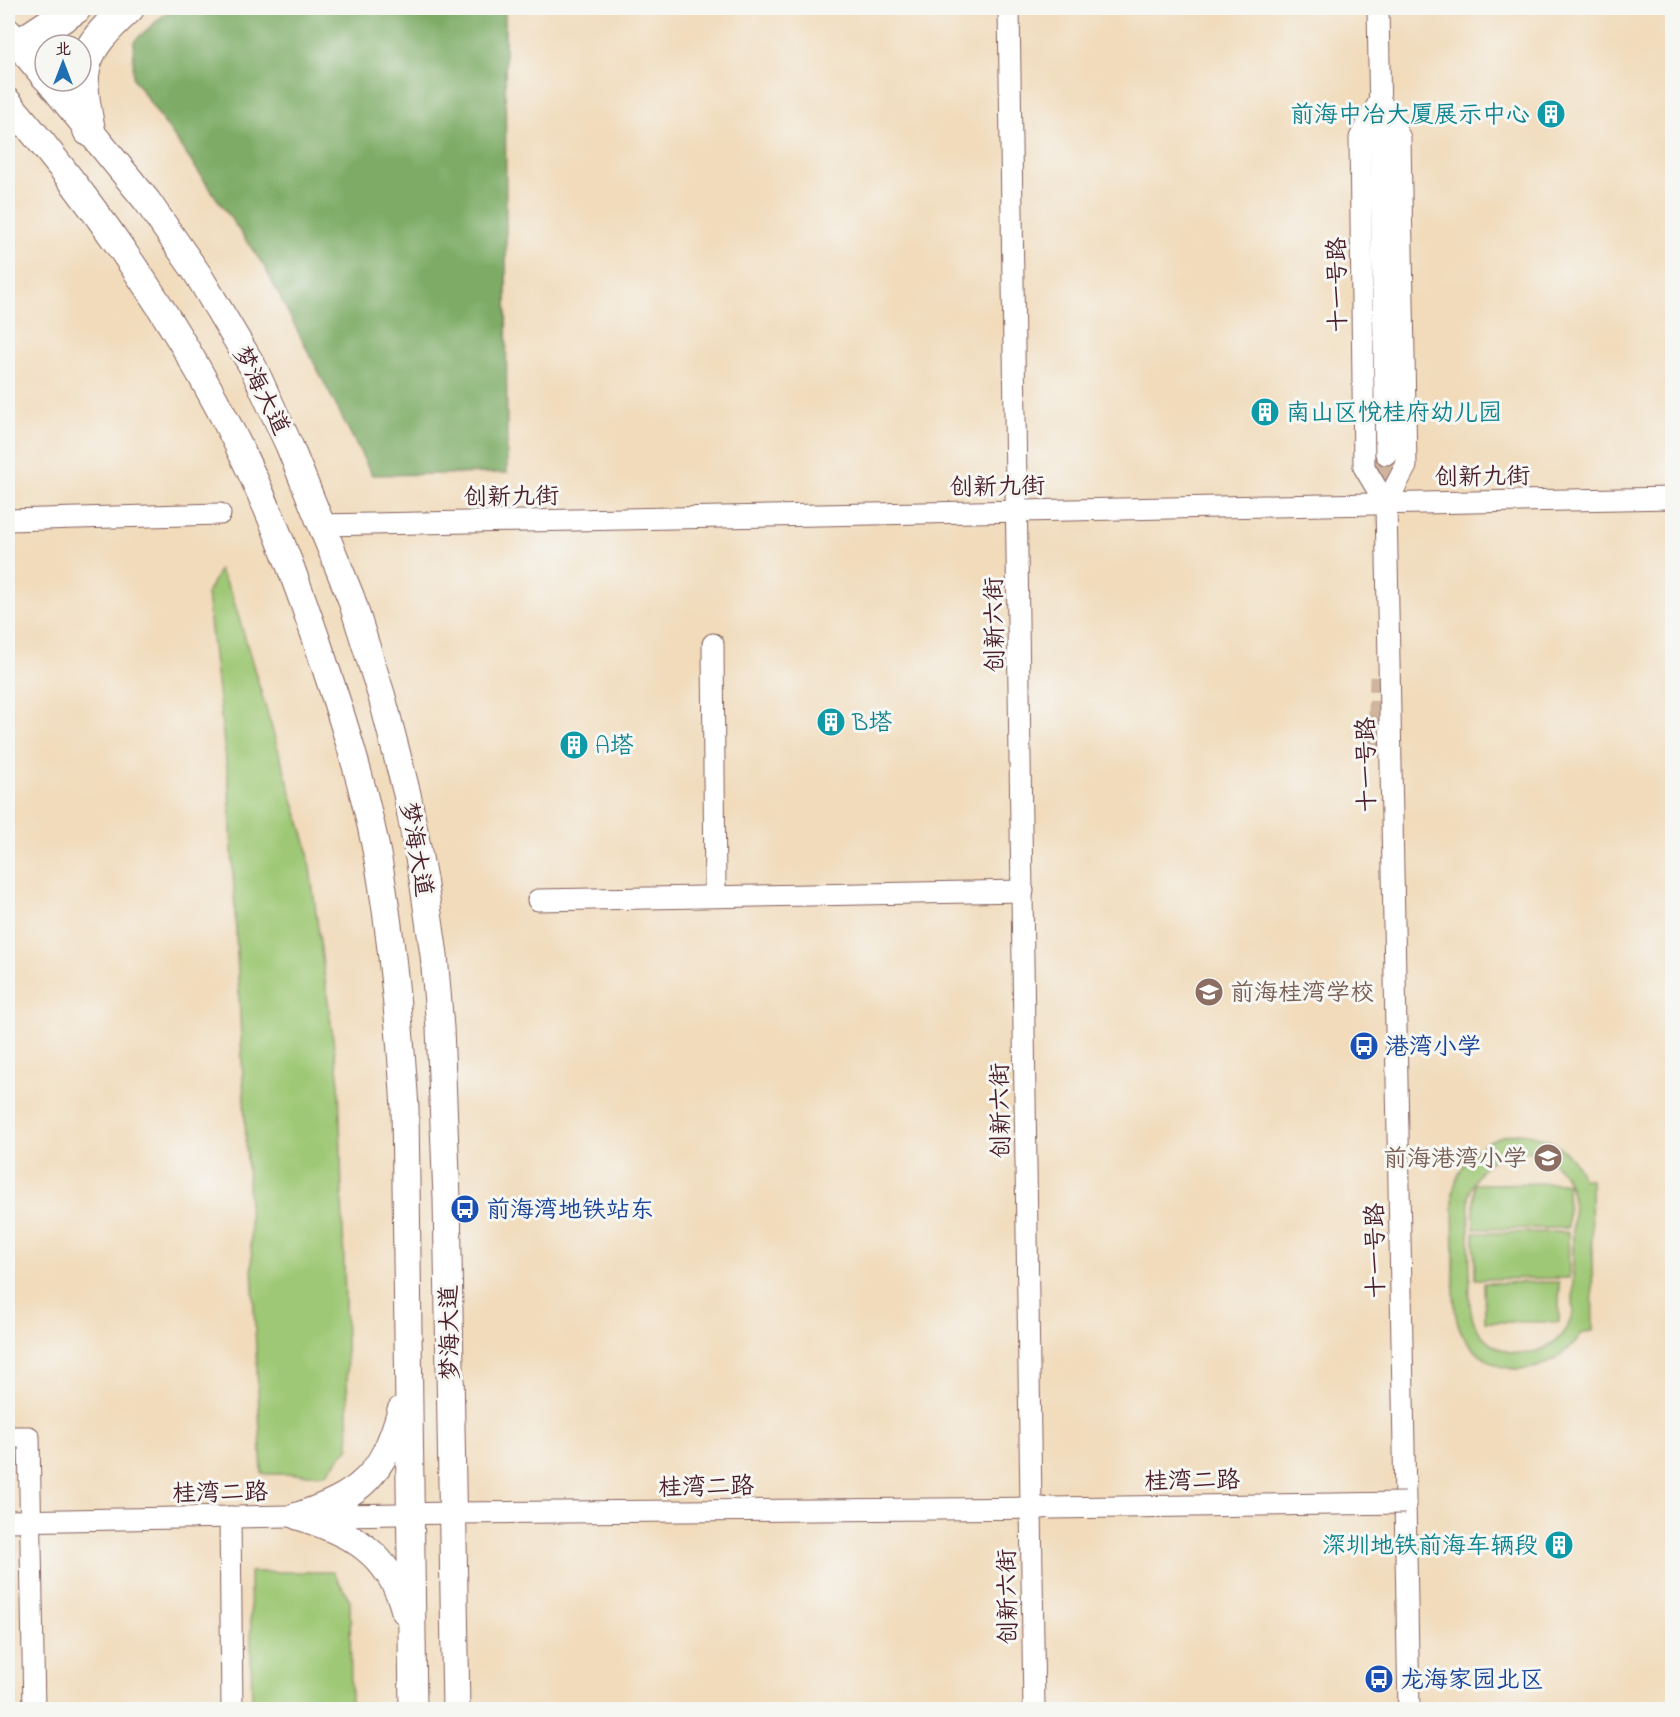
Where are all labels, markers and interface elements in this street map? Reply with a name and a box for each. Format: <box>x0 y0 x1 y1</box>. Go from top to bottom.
north arrow <box>33 33 93 93</box>
text: 北 <box>55 38 71 62</box>
building icon: 前海中冶大厦展示中心 <box>1535 98 1567 130</box>
place label: 前海中冶大厦展示中心 <box>1290 99 1530 134</box>
street label: 十一号路 <box>1321 237 1358 333</box>
street label: 梦海大道 <box>222 340 297 442</box>
building icon: 南山区悦桂府幼儿园 <box>1249 396 1281 428</box>
place label: 南山区悦桂府幼儿园 <box>1286 397 1502 432</box>
street label: 创新九街 <box>1434 460 1530 497</box>
street label: 创新九街 <box>949 470 1045 507</box>
street label: 创新九街 <box>463 480 559 517</box>
street label: 创新六街 <box>978 577 1015 673</box>
building icon: B塔 <box>815 706 847 738</box>
place label: B塔 <box>851 707 892 742</box>
street label: 十一号路 <box>1350 717 1387 813</box>
building icon: A塔 <box>558 729 590 761</box>
place label: A塔 <box>595 730 634 765</box>
street label: 梦海大道 <box>389 799 440 900</box>
school or university icon: 前海桂湾学校 <box>1193 976 1225 1008</box>
place label: 前海桂湾学校 <box>1230 977 1374 1012</box>
bus stop icon: 港湾小学 <box>1348 1030 1380 1062</box>
place label: 港湾小学 <box>1385 1031 1481 1066</box>
street label: 创新六街 <box>984 1063 1021 1159</box>
school or university icon: 前海港湾小学 <box>1532 1142 1564 1174</box>
place label: 前海港湾小学 <box>1383 1143 1527 1178</box>
bus stop icon: 前海湾地铁站东 <box>449 1193 481 1225</box>
place label: 前海湾地铁站东 <box>486 1194 654 1229</box>
street label: 十一号路 <box>1359 1203 1396 1299</box>
street label: 梦海大道 <box>433 1285 470 1381</box>
street label: 桂湾二路 <box>1144 1464 1240 1501</box>
street label: 桂湾二路 <box>658 1470 754 1507</box>
street label: 桂湾二路 <box>172 1476 268 1513</box>
building icon: 深圳地铁前海车辆段 <box>1543 1529 1575 1561</box>
place label: 深圳地铁前海车辆段 <box>1322 1530 1538 1565</box>
street label: 创新六街 <box>991 1549 1028 1645</box>
bus stop icon: 龙海家园北区 <box>1363 1663 1395 1695</box>
place label: 龙海家园北区 <box>1400 1664 1544 1699</box>

